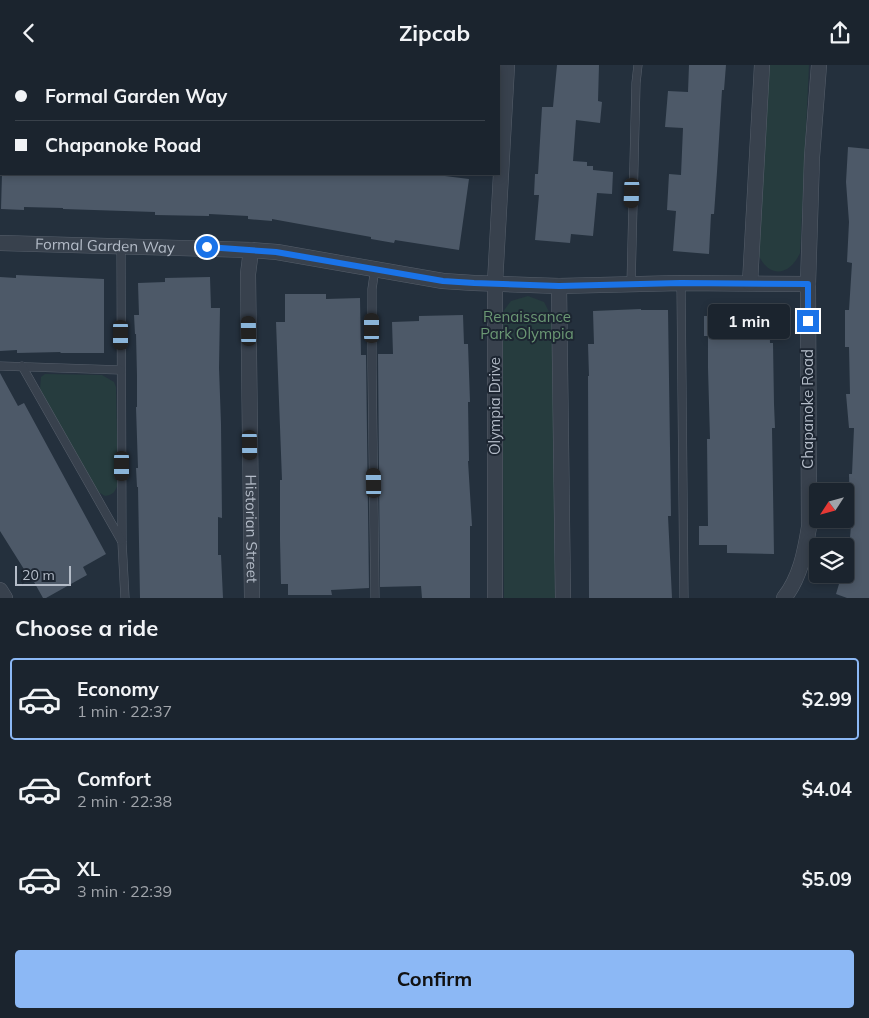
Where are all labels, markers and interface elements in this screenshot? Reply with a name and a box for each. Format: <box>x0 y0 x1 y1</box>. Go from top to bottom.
icon: back <box>15 19 43 47</box>
text: Zipcab <box>399 19 470 47</box>
icon: share <box>826 19 854 47</box>
text: Formal Garden Way <box>45 84 227 108</box>
text: Chapanoke Road <box>45 133 201 157</box>
car <box>623 178 640 208</box>
street label: Formal Garden Way <box>35 234 175 257</box>
route start <box>196 236 218 258</box>
callout: 1 min <box>708 303 790 339</box>
park label: Renaissance Park Olympia <box>480 307 574 343</box>
route end <box>797 310 819 332</box>
text: 1 min <box>728 311 770 331</box>
car <box>364 313 379 343</box>
car <box>241 316 256 346</box>
car <box>113 320 128 350</box>
street label: Chapanoke Road <box>798 349 817 469</box>
street label: Olympia Drive <box>485 357 504 455</box>
car <box>242 430 257 460</box>
car <box>114 451 129 481</box>
car <box>366 468 381 498</box>
street label: Historian Street <box>241 474 262 583</box>
north arrow <box>809 483 854 527</box>
map controls <box>809 483 854 583</box>
button: layers <box>809 538 854 583</box>
scale bar <box>15 563 71 586</box>
text: 20 m <box>22 566 55 584</box>
text: Choose a ride <box>15 614 158 642</box>
icon: car <box>17 677 62 722</box>
text: Economy <box>77 677 159 701</box>
text: $2.99 <box>802 687 852 711</box>
text: 1 min · 22:37 <box>77 701 172 721</box>
icon: car <box>17 767 62 812</box>
text: Comfort <box>77 767 151 791</box>
text: $4.04 <box>802 777 852 801</box>
text: 2 min · 22:38 <box>77 791 172 811</box>
icon: car <box>17 857 62 902</box>
text: XL <box>77 857 100 881</box>
text: $5.09 <box>802 867 852 891</box>
text: 3 min · 22:39 <box>77 881 172 901</box>
button: Confirm <box>15 950 854 1008</box>

